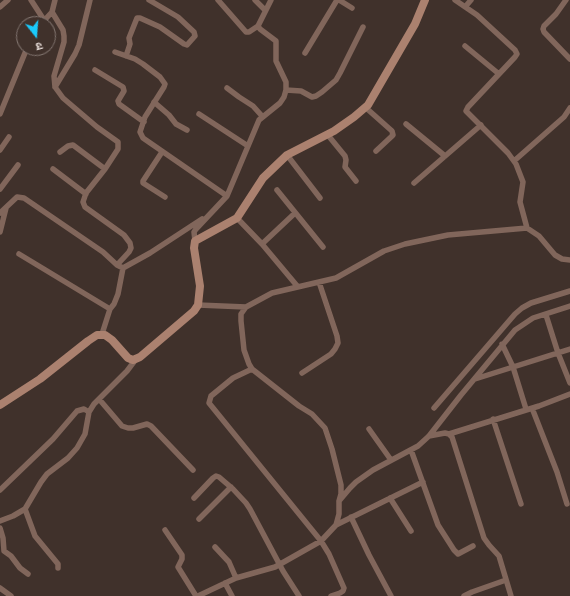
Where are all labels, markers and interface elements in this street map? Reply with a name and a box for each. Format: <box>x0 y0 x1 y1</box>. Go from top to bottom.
north arrow <box>16 16 56 56</box>
text: उ <box>34 40 44 54</box>

